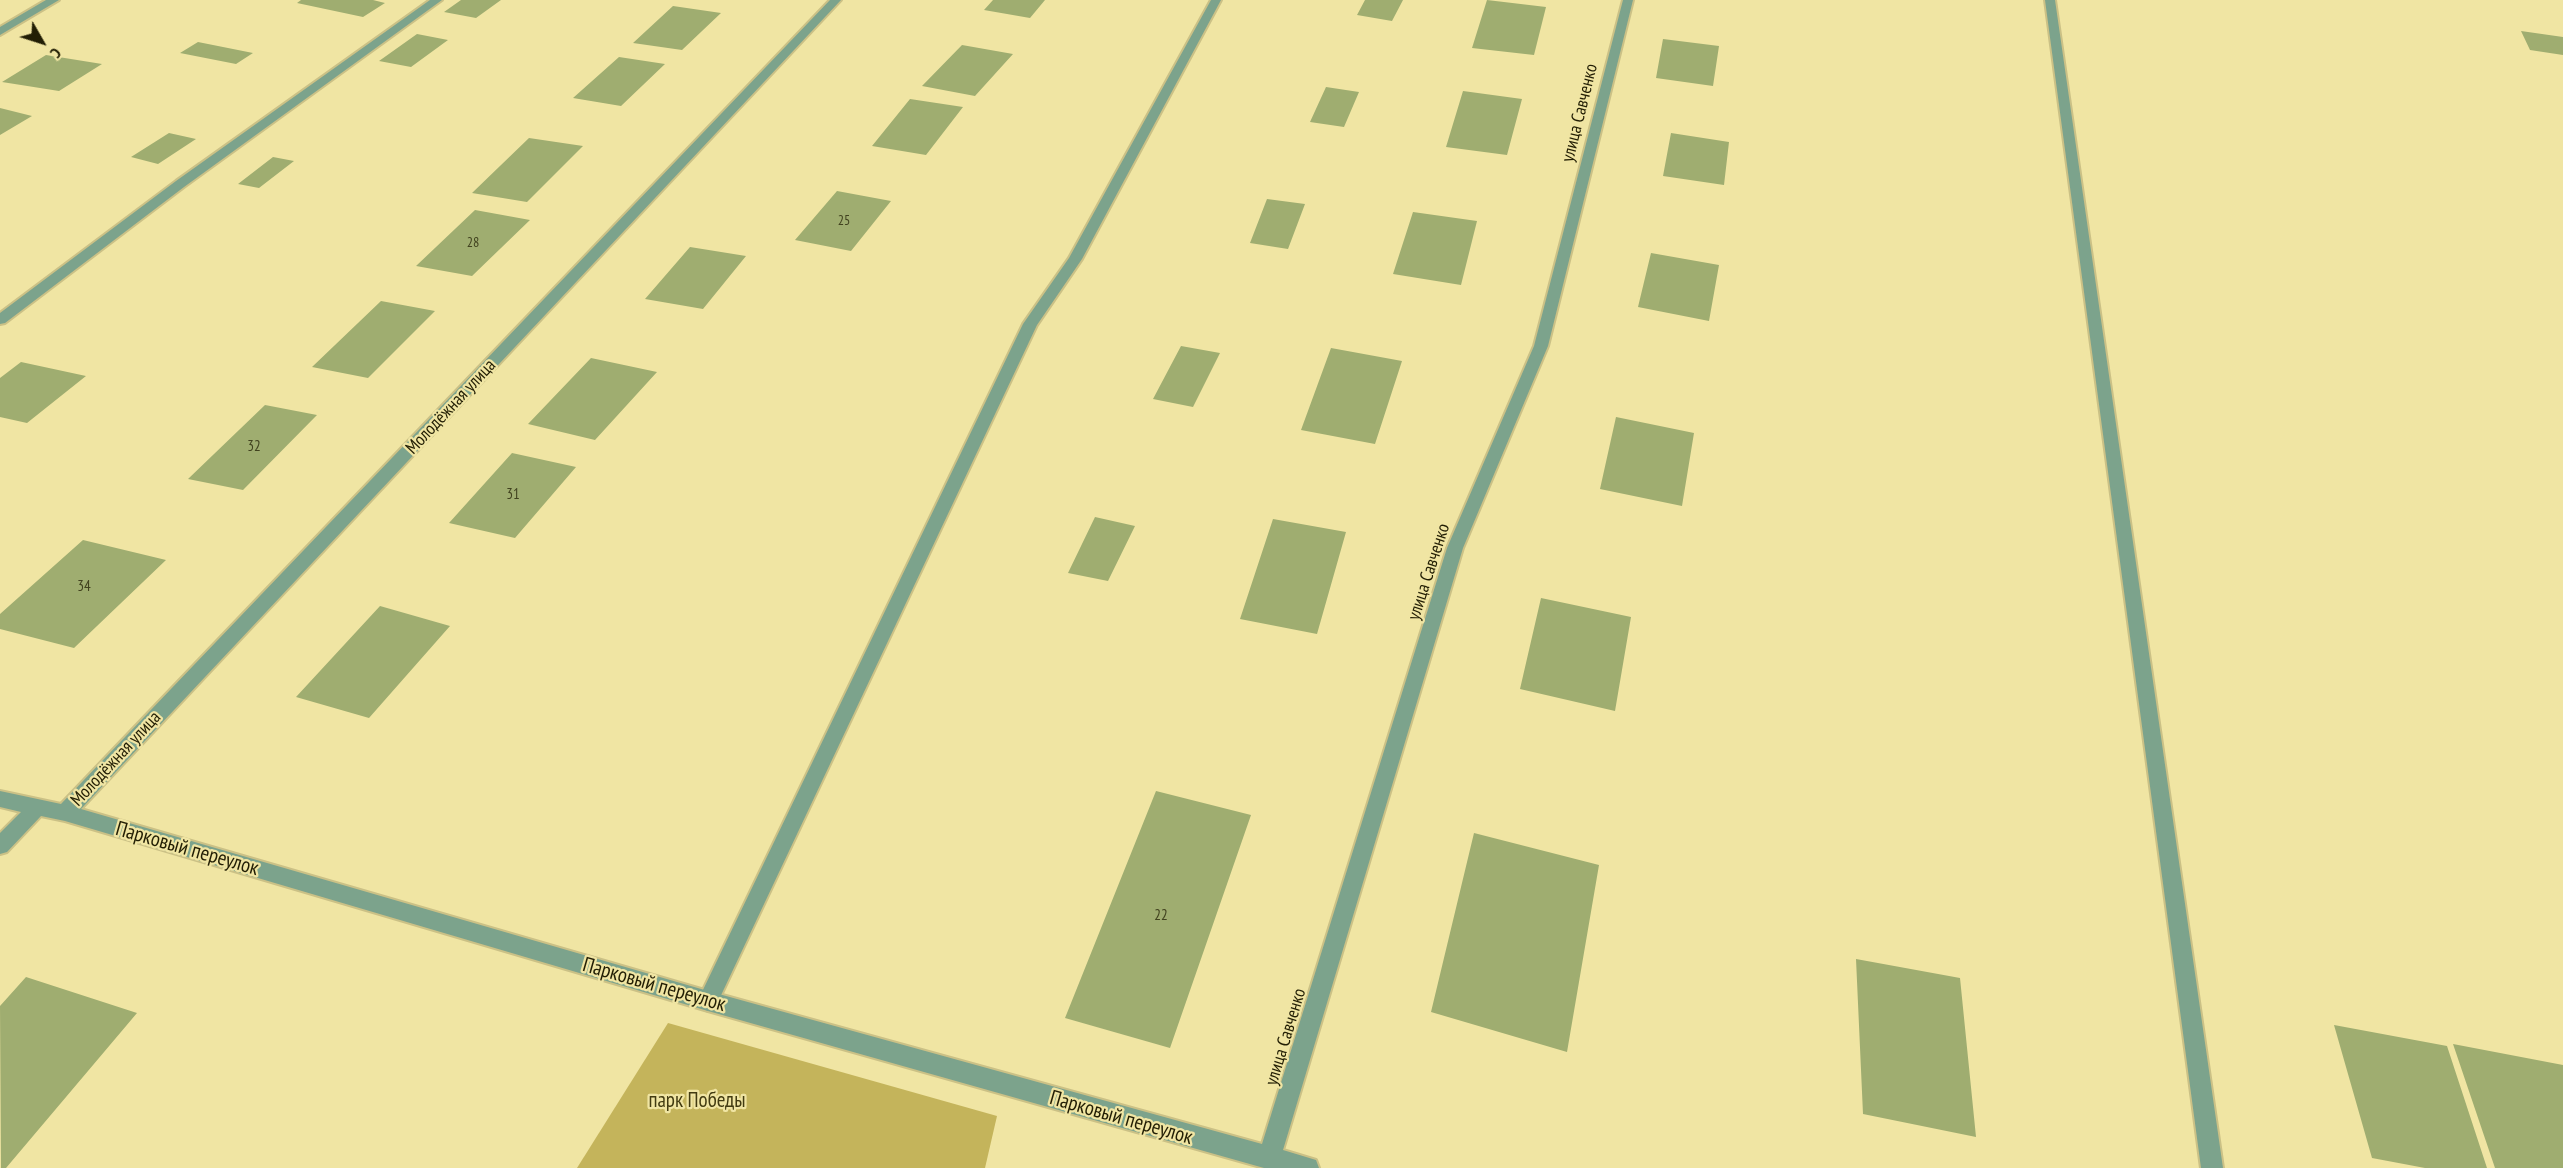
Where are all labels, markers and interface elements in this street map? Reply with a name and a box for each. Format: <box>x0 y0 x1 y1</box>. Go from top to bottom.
north arrow <box>12 12 72 72</box>
text: С <box>46 44 66 62</box>
street label: улица Савченко <box>1557 62 1603 164</box>
house number: 25 <box>838 213 850 229</box>
house number: 28 <box>467 235 479 251</box>
street label: Молодёжная улица <box>402 355 500 459</box>
house number: 32 <box>247 438 261 456</box>
house number: 31 <box>506 486 520 504</box>
street label: улица Савченко <box>1403 521 1455 623</box>
house number: 34 <box>77 578 91 596</box>
street label: Молодёжная улица <box>67 707 165 811</box>
street label: Парковый переулок <box>113 817 261 881</box>
house number: 22 <box>1154 907 1168 925</box>
street label: Парковый переулок <box>580 953 728 1017</box>
street label: улица Савченко <box>1261 986 1311 1088</box>
street label: Парковый переулок <box>1047 1086 1195 1150</box>
park label: парк Победы <box>648 1088 746 1114</box>

